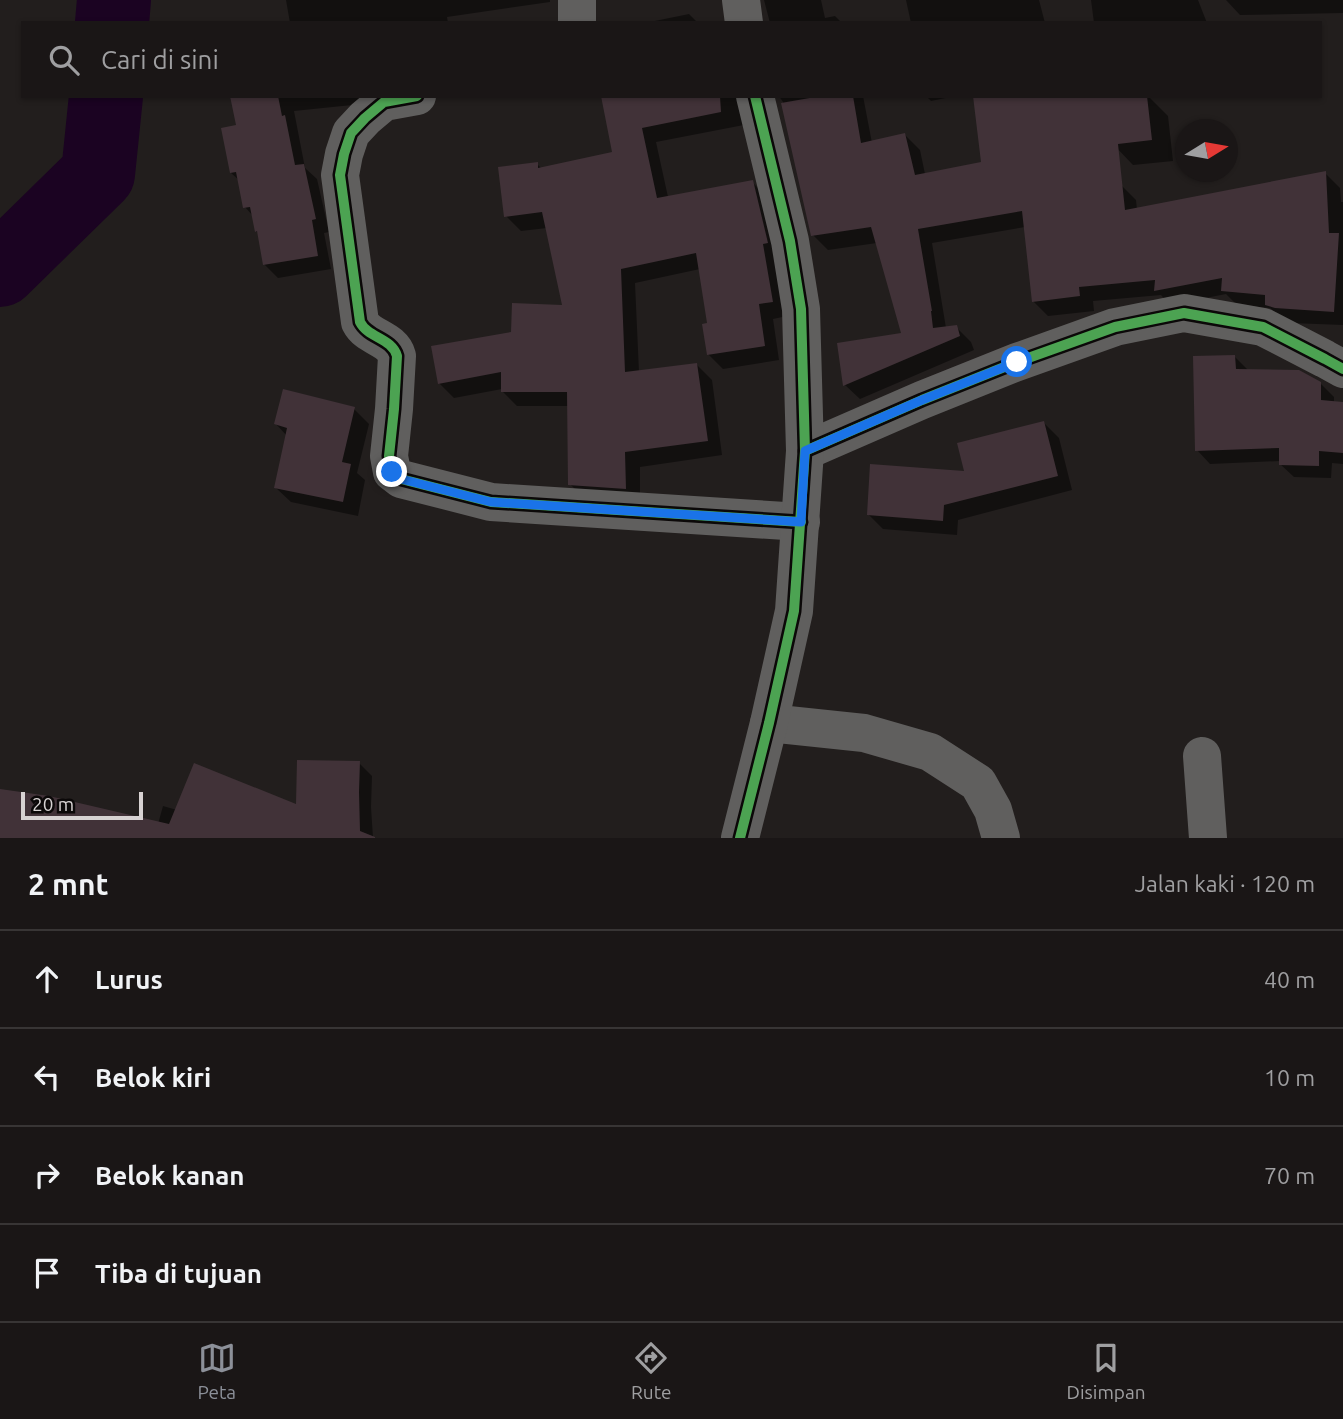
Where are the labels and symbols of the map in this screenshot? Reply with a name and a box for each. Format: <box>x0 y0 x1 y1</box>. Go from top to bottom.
north arrow <box>1175 119 1238 182</box>
route start <box>1001 346 1032 377</box>
route end <box>376 456 407 487</box>
scale bar <box>21 789 144 821</box>

